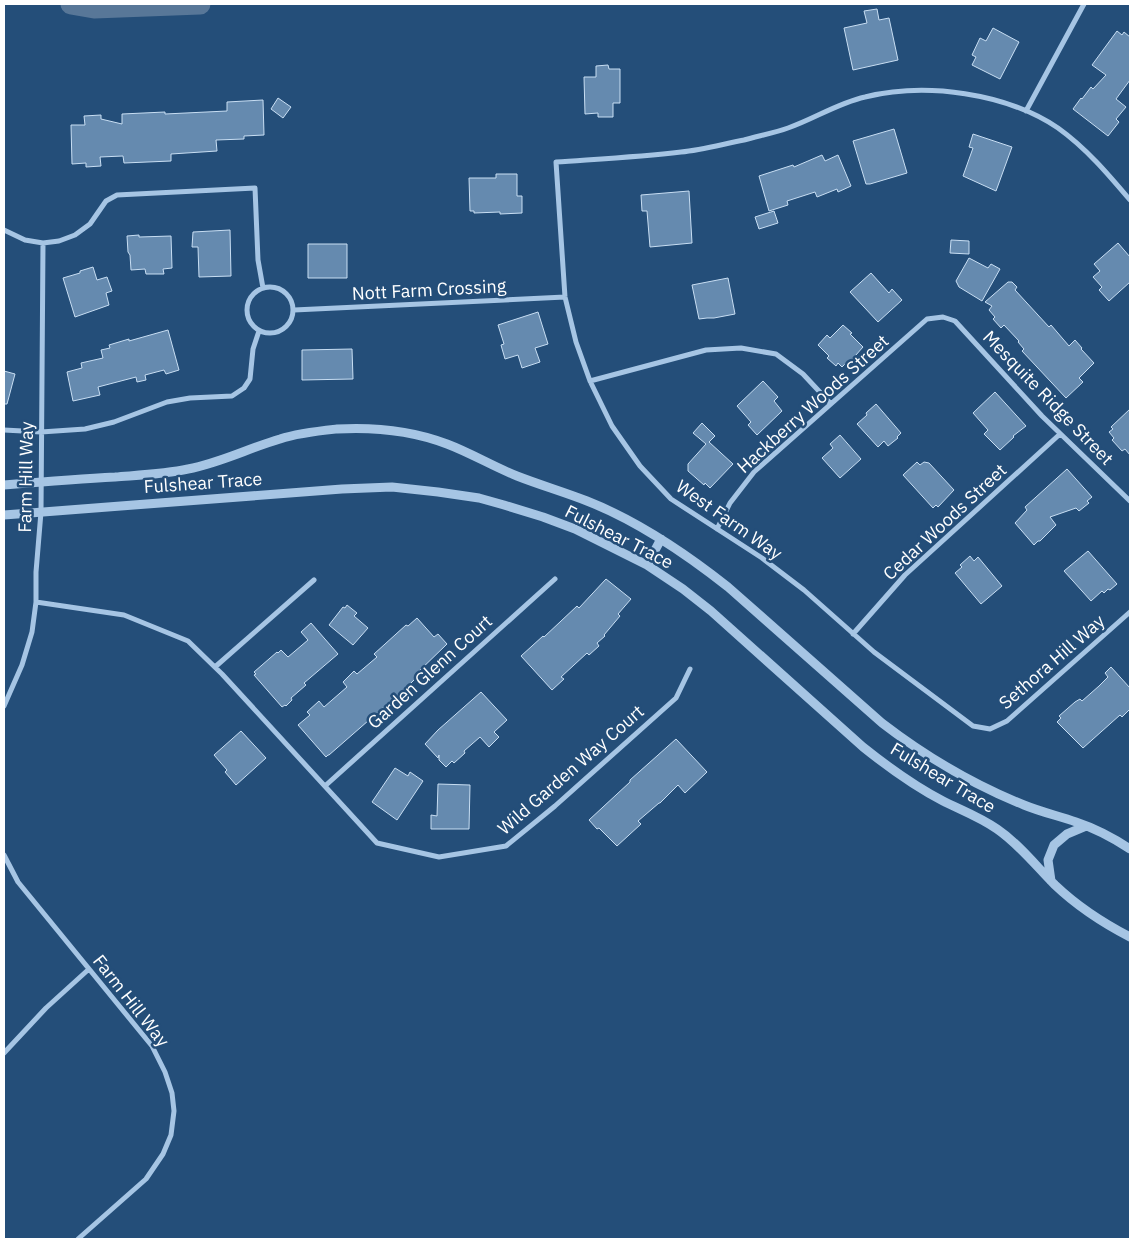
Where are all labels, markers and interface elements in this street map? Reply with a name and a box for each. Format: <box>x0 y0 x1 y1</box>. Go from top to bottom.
street label: Nott Farm Crossing <box>351 274 507 305</box>
street label: Mesquite Ridge Street <box>978 326 1119 470</box>
street label: Hackberry Woods Street <box>732 329 893 478</box>
street label: Farm Hill Way <box>13 421 38 533</box>
street label: Cedar Woods Street <box>878 458 1011 585</box>
street label: Fulshear Trace <box>143 467 263 498</box>
street label: West Farm Way <box>672 474 787 565</box>
street label: Fulshear Trace <box>561 499 677 574</box>
street label: Sethora Hill Way <box>994 609 1109 714</box>
street label: Garden Glenn Court <box>363 610 497 734</box>
street label: Wild Garden Way Court <box>493 700 649 840</box>
street label: Fulshear Trace <box>887 737 1000 818</box>
street label: Farm Hill Way <box>88 950 175 1052</box>

